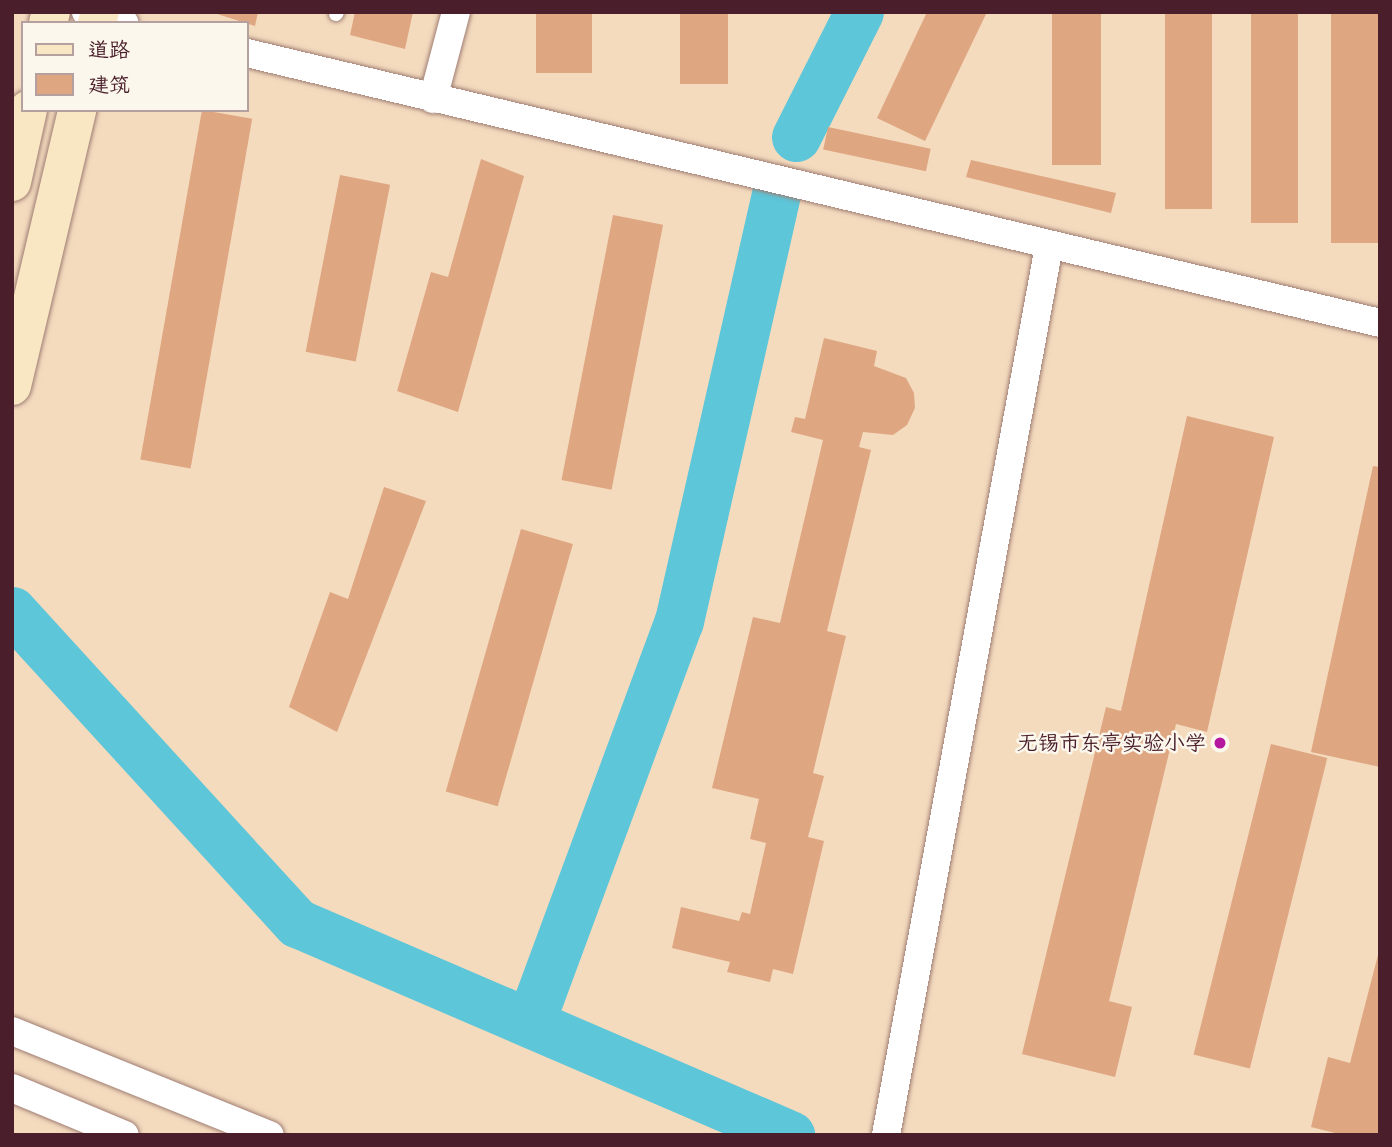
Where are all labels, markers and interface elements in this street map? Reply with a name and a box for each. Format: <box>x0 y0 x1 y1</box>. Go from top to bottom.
legend <box>21 21 248 112</box>
text: 道路 <box>88 36 130 64</box>
text: 建筑 <box>88 71 130 99</box>
place label: 无锡市东亭实验小学 <box>1017 730 1206 756</box>
marker: 无锡市东亭实验小学 <box>1212 735 1228 751</box>

